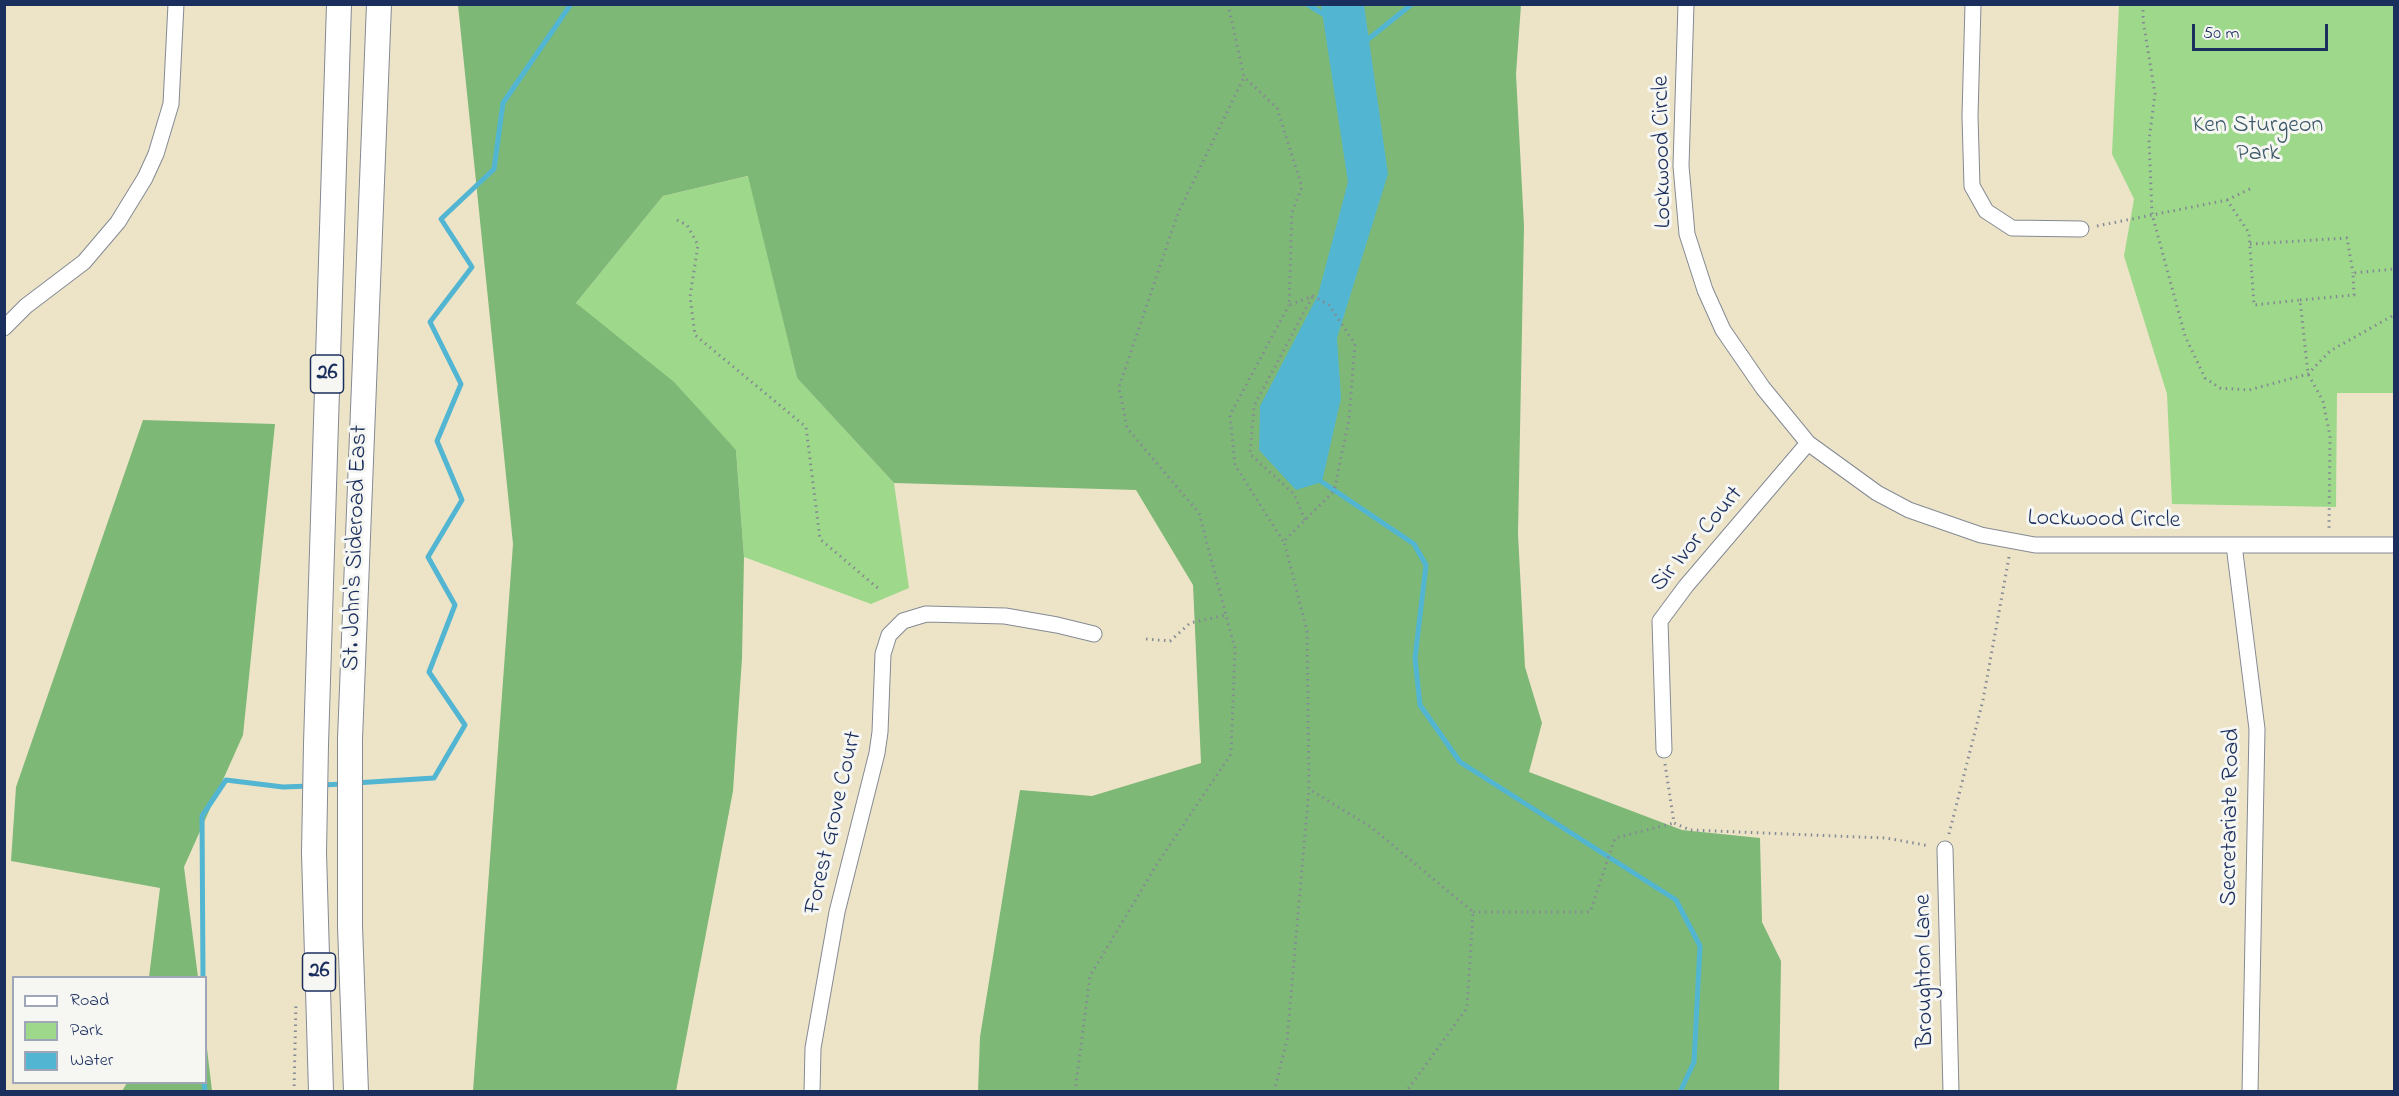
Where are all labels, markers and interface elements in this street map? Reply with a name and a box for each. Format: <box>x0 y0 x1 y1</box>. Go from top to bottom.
scale bar <box>2195 12 2332 50</box>
text: 50 m <box>2203 21 2240 47</box>
street label: Lockwood Circle <box>1648 75 1680 229</box>
park label: Ken Sturgeon Park <box>2193 113 2323 169</box>
road number: 26 <box>310 355 344 393</box>
street label: St. John's Sideroad East <box>338 425 376 671</box>
street label: Sir Ivor Court <box>1646 481 1750 599</box>
street label: Lockwood Circle <box>2027 505 2181 537</box>
street label: Secretariate Road <box>2216 728 2248 906</box>
street label: Forest Grove Court <box>800 729 870 917</box>
street label: Broughton Lane <box>1910 894 1942 1048</box>
road number: 26 <box>302 953 336 991</box>
legend <box>12 976 207 1084</box>
text: Road <box>70 988 109 1014</box>
text: Park <box>70 1018 103 1044</box>
text: Water <box>70 1048 113 1074</box>

